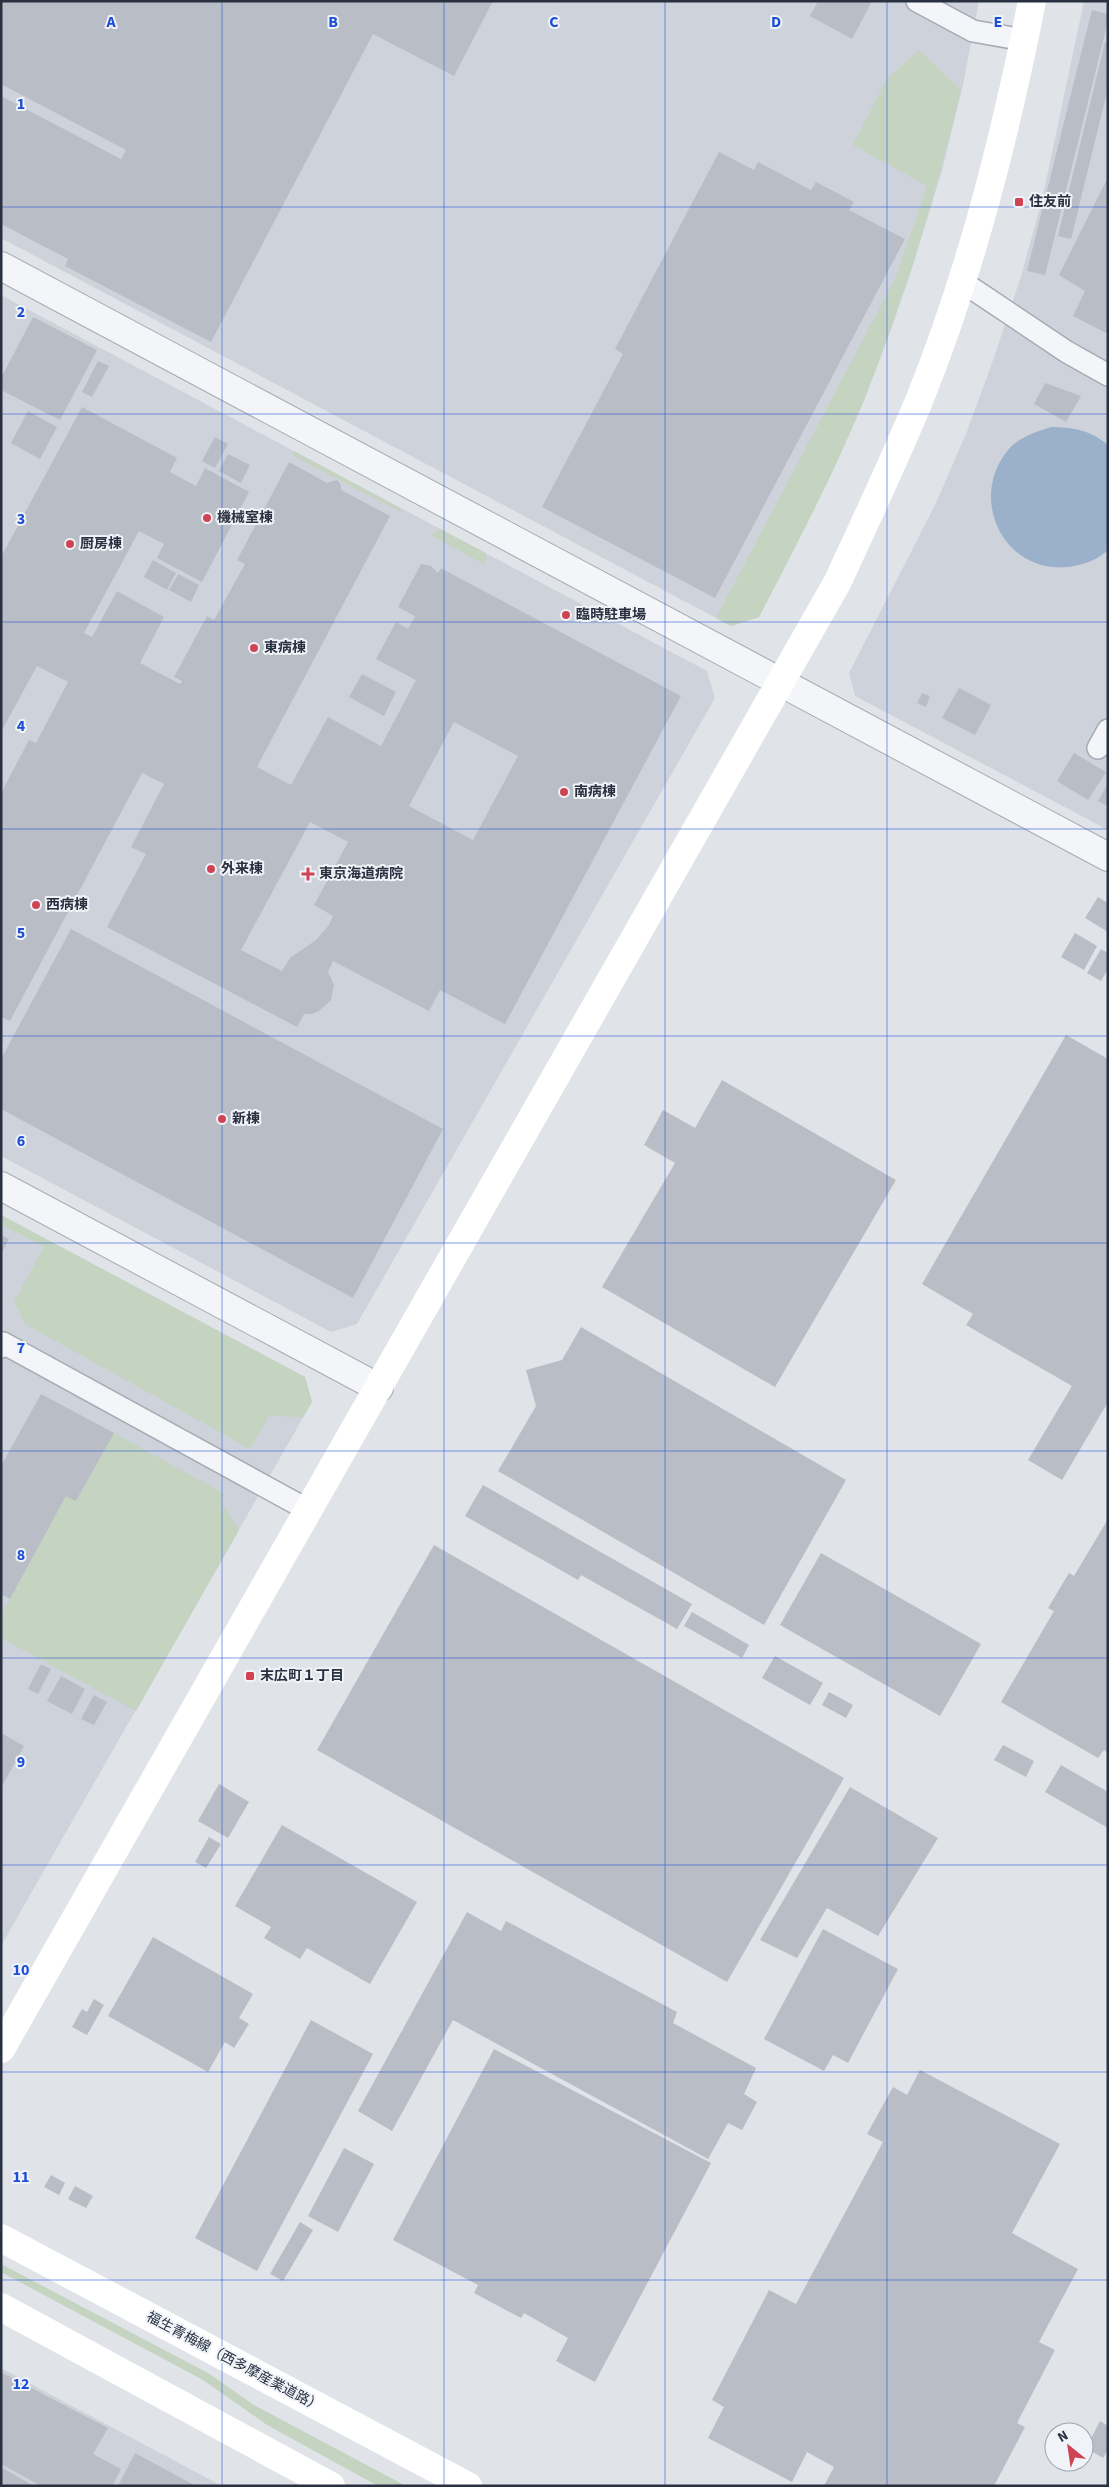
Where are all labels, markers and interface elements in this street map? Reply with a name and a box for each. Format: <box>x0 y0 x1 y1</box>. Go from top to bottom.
text: A <box>105 11 116 33</box>
text: B <box>328 11 338 33</box>
text: C <box>549 11 559 33</box>
text: D <box>771 11 781 33</box>
text: E <box>994 11 1002 33</box>
text: 1 <box>17 93 25 115</box>
place label: 住友前 <box>1029 192 1071 212</box>
marker: 住友前 <box>1013 196 1025 208</box>
text: 2 <box>17 301 25 323</box>
text: 3 <box>17 508 25 530</box>
place label: 機械室棟 <box>217 508 273 528</box>
marker: 機械室棟 <box>201 512 213 524</box>
place label: 厨房棟 <box>80 534 122 554</box>
marker: 厨房棟 <box>64 538 76 550</box>
place label: 臨時駐車場 <box>576 605 646 625</box>
marker: 臨時駐車場 <box>560 609 572 621</box>
place label: 東病棟 <box>264 638 306 658</box>
marker: 東病棟 <box>248 642 260 654</box>
text: 4 <box>17 715 26 737</box>
place label: 南病棟 <box>574 782 616 802</box>
marker: 南病棟 <box>558 786 570 798</box>
place label: 外来棟 <box>221 859 263 879</box>
marker: 外来棟 <box>205 863 217 875</box>
place label: 東京海道病院 <box>319 864 403 884</box>
marker: 東京海道病院 <box>301 867 315 881</box>
place label: 西病棟 <box>46 895 88 915</box>
marker: 西病棟 <box>30 899 42 911</box>
text: 5 <box>17 922 25 944</box>
place label: 新棟 <box>232 1109 260 1129</box>
marker: 新棟 <box>216 1113 228 1125</box>
text: 6 <box>17 1130 25 1152</box>
text: 7 <box>17 1337 25 1359</box>
text: 8 <box>17 1544 25 1566</box>
place label: 末広町１丁目 <box>260 1666 344 1686</box>
marker: 末広町１丁目 <box>244 1670 256 1682</box>
text: 9 <box>17 1751 25 1773</box>
text: 10 <box>13 1959 29 1981</box>
text: 11 <box>13 2166 29 2188</box>
street label: 福生青梅線（西多摩産業道路） <box>143 2307 325 2417</box>
text: 12 <box>13 2373 29 2395</box>
north arrow <box>1044 2422 1094 2472</box>
text: N <box>1054 2426 1072 2448</box>

